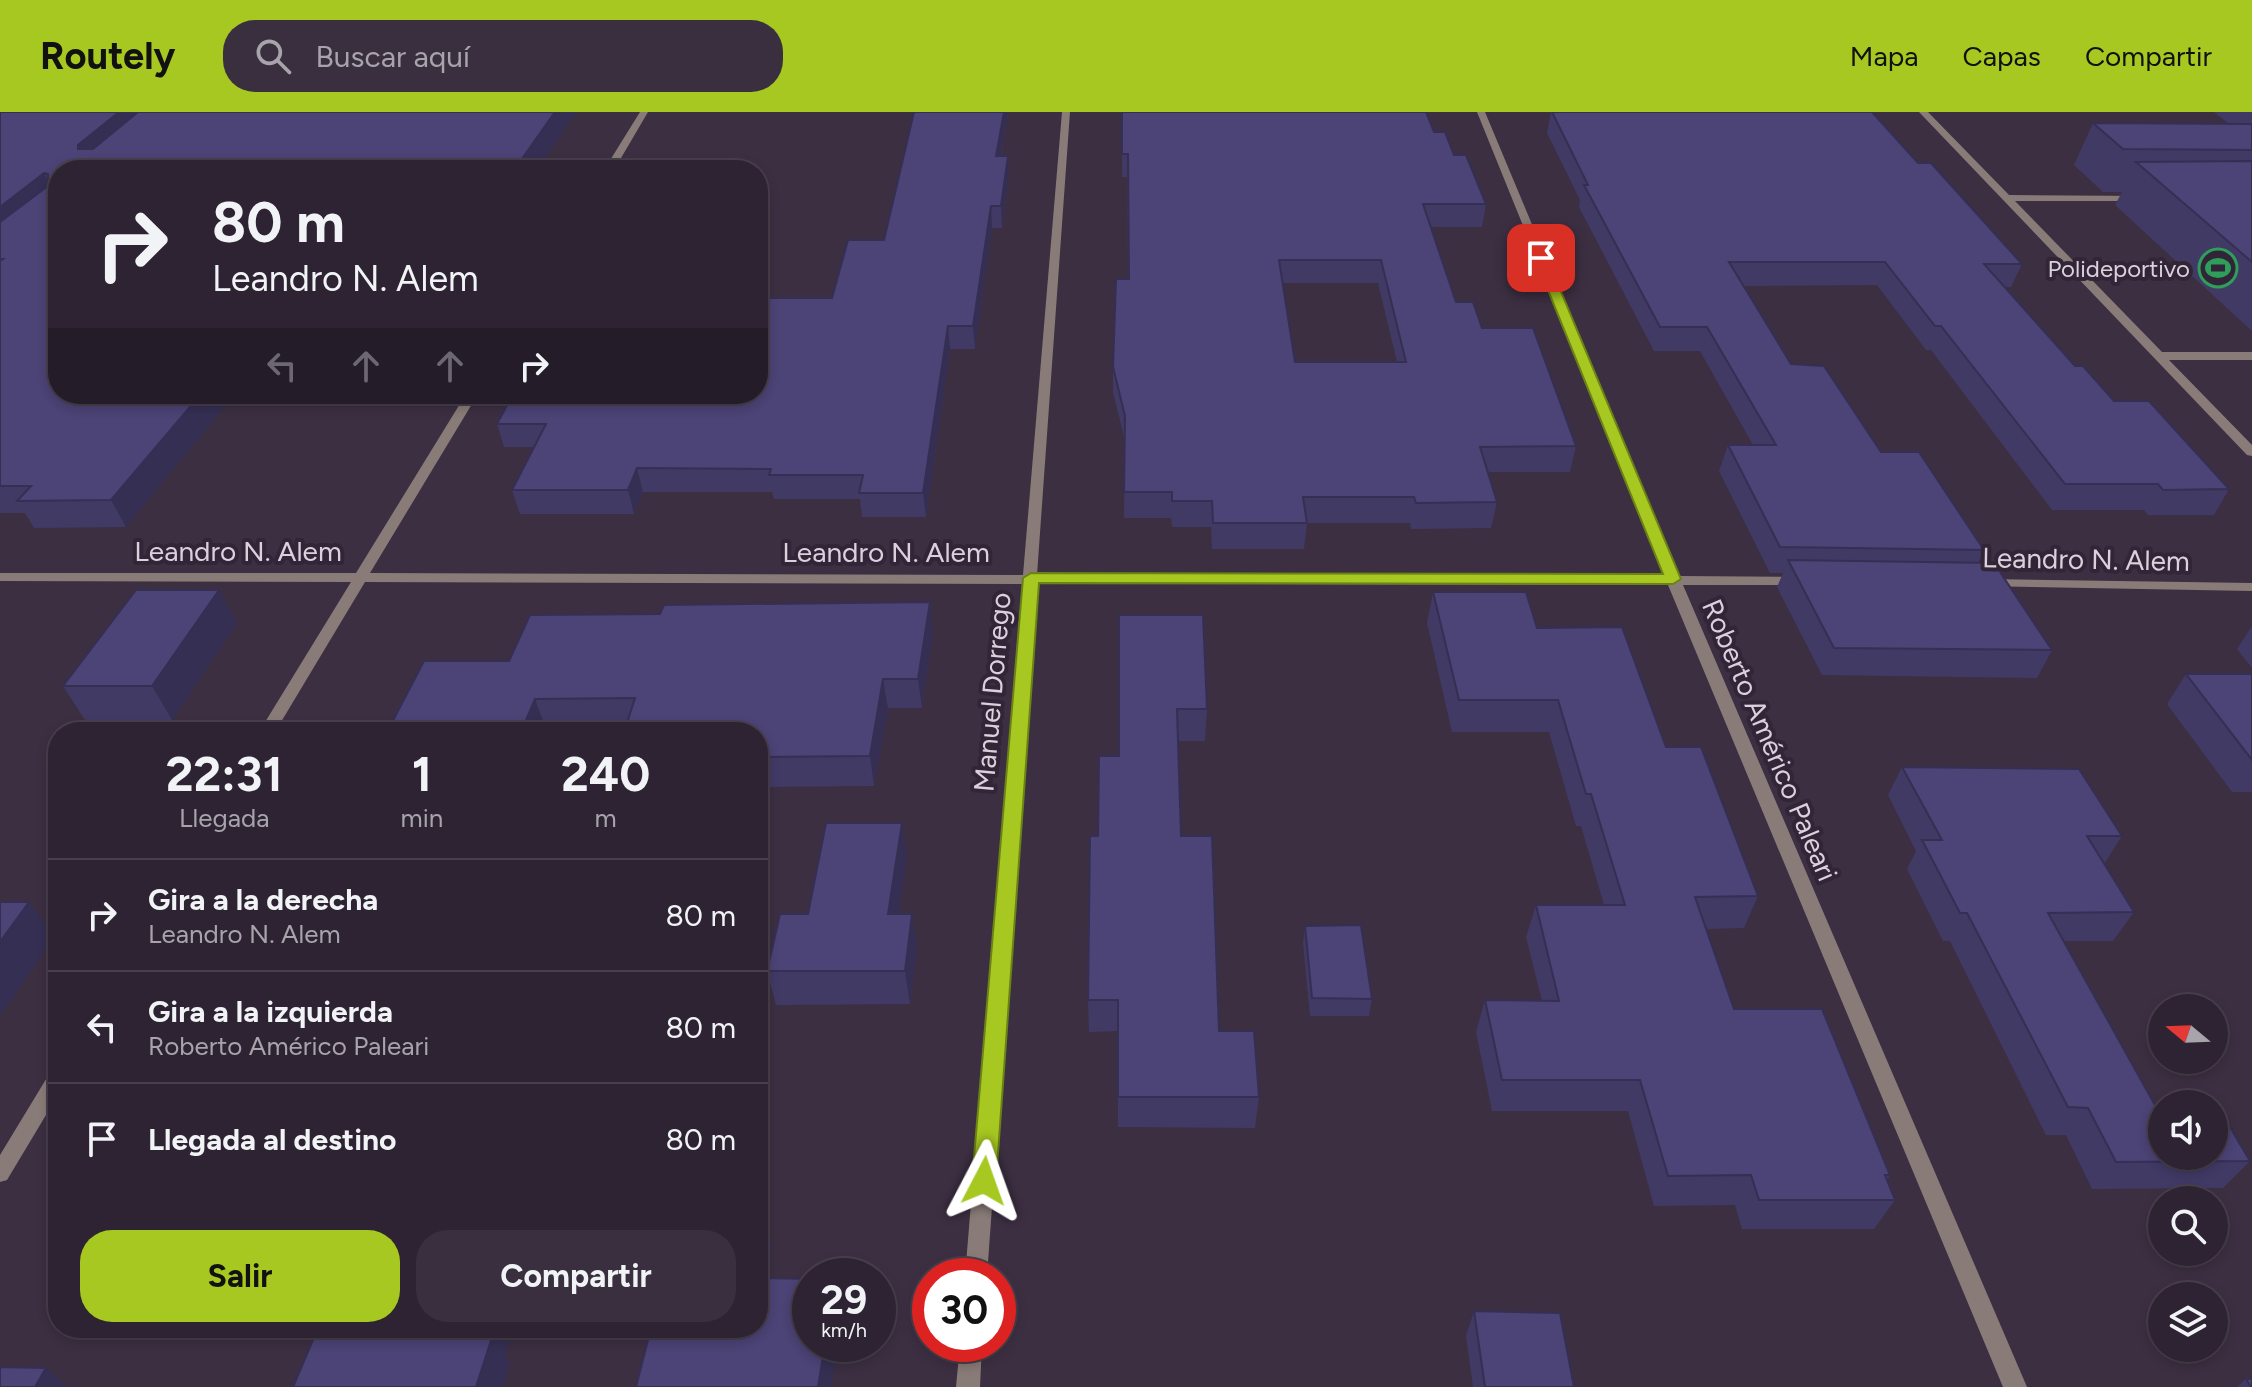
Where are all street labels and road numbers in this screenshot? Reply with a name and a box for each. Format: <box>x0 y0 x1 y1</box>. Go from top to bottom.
street label: Leandro N. Alem <box>134 534 342 568</box>
street label: Leandro N. Alem <box>782 535 990 569</box>
street label: Leandro N. Alem <box>1982 540 2190 578</box>
street label: Manuel Dorrego <box>966 591 1018 793</box>
street label: Roberto Américo Paleari <box>1695 594 1845 886</box>

